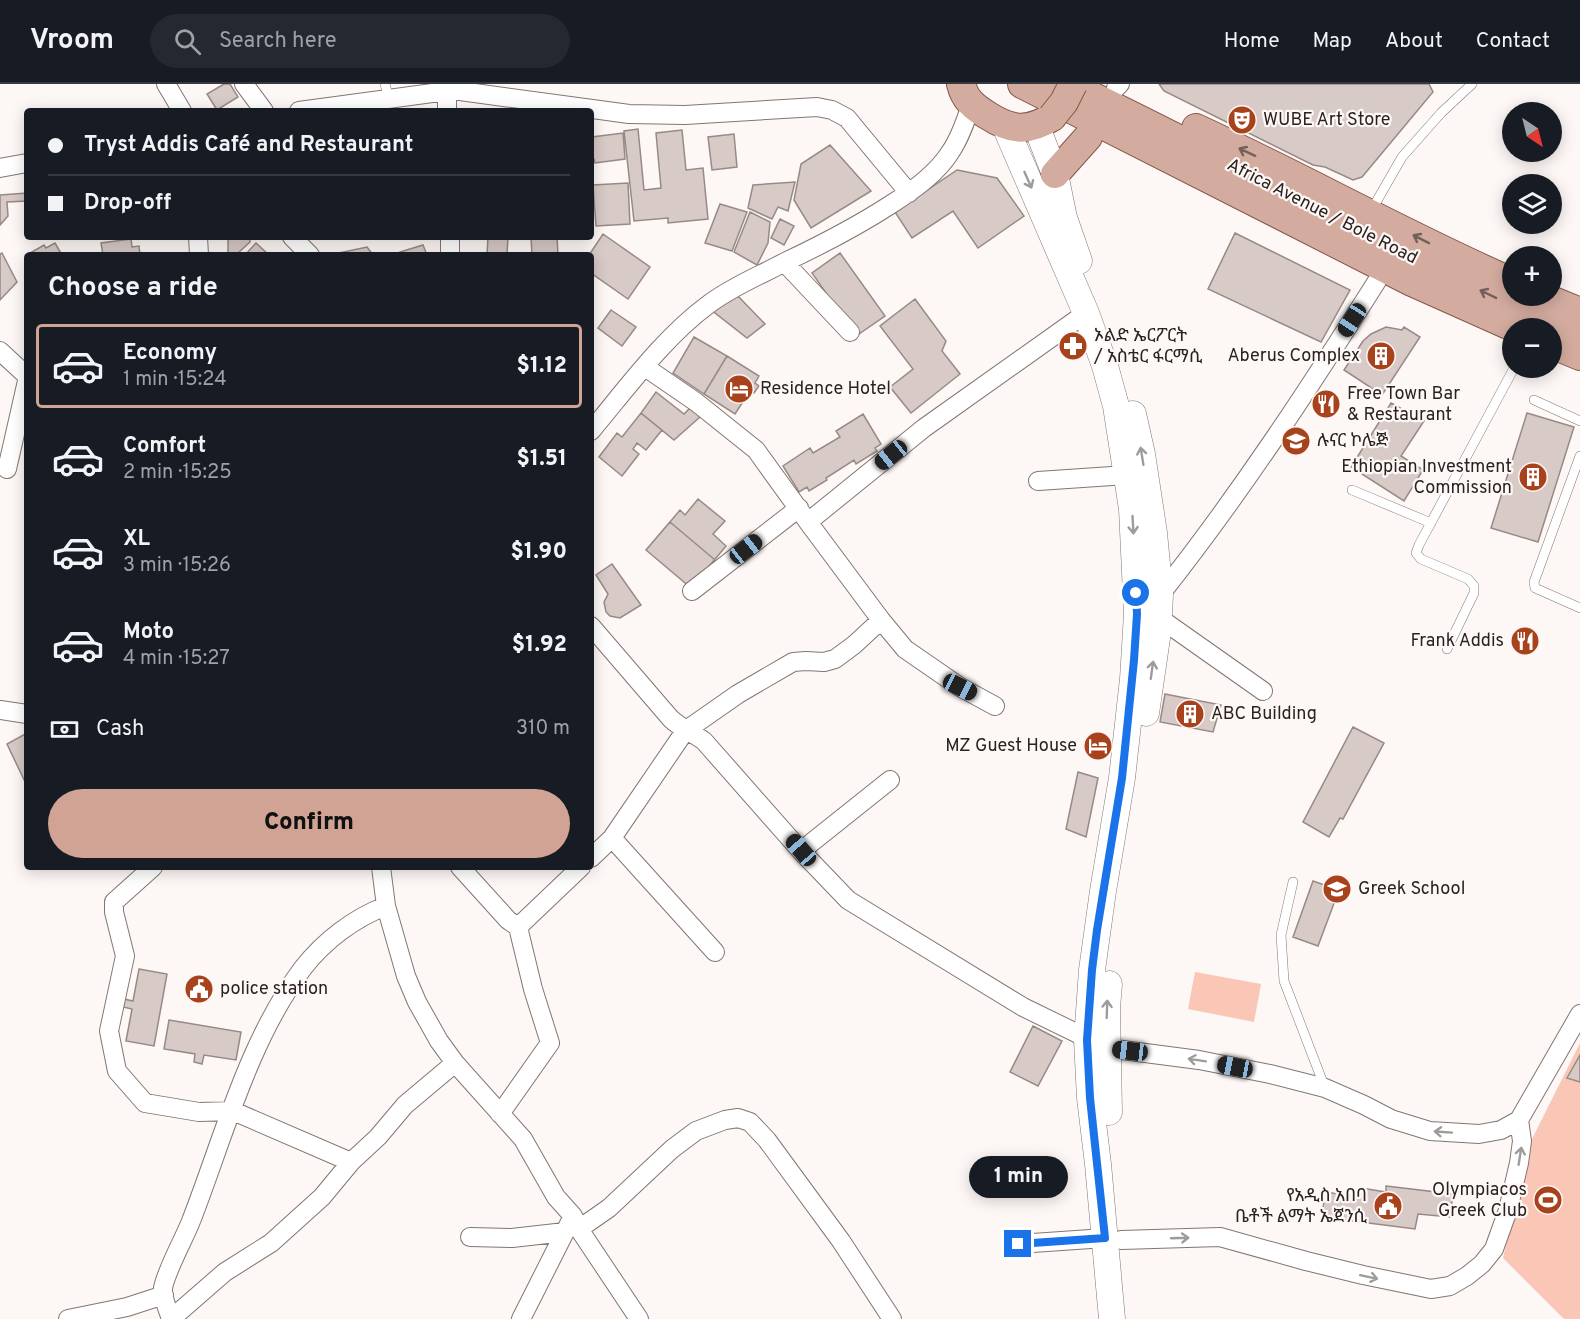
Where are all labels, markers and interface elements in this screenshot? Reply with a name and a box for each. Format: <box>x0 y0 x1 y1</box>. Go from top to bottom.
search box <box>150 14 570 68</box>
text: Vroom <box>30 23 114 59</box>
icon: search <box>171 25 204 58</box>
text: Search here <box>219 28 337 55</box>
text: Home <box>1224 28 1280 55</box>
text: Map <box>1313 28 1352 55</box>
text: About <box>1385 28 1443 55</box>
text: Contact <box>1476 28 1550 55</box>
north arrow <box>1502 102 1562 162</box>
map controls <box>1502 102 1562 378</box>
theatre icon: WUBE Art Store <box>1226 104 1258 136</box>
place label: WUBE Art Store <box>1263 109 1391 132</box>
text: Tryst Addis Café and Restaurant <box>84 132 413 159</box>
one-way arrow <box>1239 145 1257 157</box>
street label: Africa Avenue / Bole Road <box>1223 154 1421 270</box>
one-way arrow <box>1023 170 1035 188</box>
button: layers <box>1502 174 1562 234</box>
text: Drop-off <box>84 190 171 217</box>
one-way arrow <box>1413 233 1431 244</box>
button: + <box>1502 246 1562 306</box>
text: Choose a ride <box>48 271 218 305</box>
one-way arrow <box>1479 287 1497 299</box>
car <box>1335 300 1369 340</box>
button: − <box>1502 318 1562 378</box>
place label: ኦልድ ኤርፖርት / አስቴር ፋርማሲ <box>1093 325 1203 369</box>
pharmacy icon: ኦልድ ኤርፖርት / አስቴር ፋርማሲ <box>1057 330 1089 362</box>
icon: car <box>51 339 105 393</box>
text: Economy <box>123 340 217 367</box>
building icon: Aberus Complex <box>1365 340 1397 372</box>
place label: Aberus Complex <box>1227 345 1360 368</box>
text: $1.12 <box>517 353 567 380</box>
text: 1 min · 15:24 <box>123 367 227 393</box>
hotel icon: Residence Hotel <box>723 373 755 405</box>
place label: Residence Hotel <box>760 378 891 401</box>
place label: Free Town Bar & Restaurant <box>1347 383 1460 427</box>
restaurant icon: Free Town Bar & Restaurant <box>1310 388 1342 420</box>
school or university icon: ሉናር ኮሌጅ <box>1280 425 1312 457</box>
place label: ሉናር ኮሌጅ <box>1317 430 1389 453</box>
icon: car <box>51 432 105 486</box>
text: Comfort <box>123 433 206 460</box>
car <box>871 437 911 473</box>
text: $1.51 <box>517 446 567 473</box>
one-way arrow <box>1136 447 1147 467</box>
place label: Ethiopian Investment Commission <box>1341 456 1512 500</box>
text: 2 min · 15:25 <box>123 460 232 486</box>
building icon: Ethiopian Investment Commission <box>1517 461 1549 493</box>
one-way arrow <box>1128 514 1139 534</box>
icon: car <box>51 525 105 579</box>
text: XL <box>123 526 150 553</box>
car <box>726 531 766 567</box>
text: $1.90 <box>511 539 567 566</box>
text: 3 min · 15:26 <box>123 553 231 579</box>
route start <box>1122 579 1149 606</box>
icon: car <box>51 618 105 672</box>
text: Moto <box>123 619 174 646</box>
restaurant icon: Frank Addis <box>1509 625 1541 657</box>
place label: Frank Addis <box>1410 630 1504 653</box>
text: $1.92 <box>512 632 567 659</box>
text: 4 min · 15:27 <box>123 646 230 672</box>
one-way arrow <box>1146 661 1157 681</box>
car <box>940 671 980 703</box>
building icon: ABC Building <box>1174 698 1206 730</box>
place label: ABC Building <box>1211 703 1317 726</box>
icon: cash <box>48 713 81 746</box>
text: Cash <box>96 716 145 743</box>
text: 310 m <box>516 716 570 742</box>
hotel icon: MZ Guest House <box>1082 730 1114 762</box>
place label: MZ Guest House <box>945 735 1077 758</box>
button: Confirm <box>48 789 570 858</box>
car <box>782 831 820 869</box>
school or university icon: Greek School <box>1321 873 1353 905</box>
place label: Greek School <box>1358 878 1465 901</box>
public building icon: police station <box>183 973 215 1005</box>
place label: police station <box>220 978 328 1001</box>
one-way arrow <box>1101 1000 1113 1020</box>
car <box>1111 1040 1149 1062</box>
one-way arrow <box>1187 1054 1207 1065</box>
car <box>1216 1055 1254 1079</box>
one-way arrow <box>1433 1126 1453 1137</box>
one-way arrow <box>1514 1147 1525 1166</box>
callout: 1 min <box>968 1157 1068 1199</box>
text: 1 min <box>994 1164 1043 1190</box>
place label: Olympiacos Greek Club <box>1432 1179 1527 1223</box>
sports icon: Olympiacos Greek Club <box>1532 1184 1564 1216</box>
place label: የአዲስ አበባ ቤቶች ልማት ኤጀንሲ <box>1235 1185 1368 1229</box>
public building icon: የአዲስ አበባ ቤቶች ልማት ኤጀንሲ <box>1372 1190 1404 1222</box>
route end <box>1004 1230 1031 1257</box>
one-way arrow <box>1169 1232 1189 1244</box>
one-way arrow <box>1360 1271 1379 1283</box>

